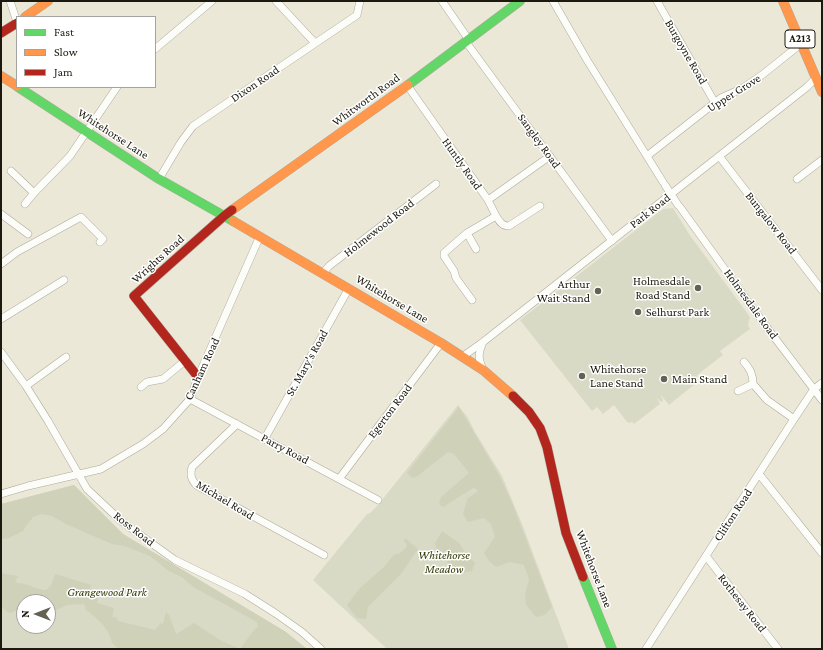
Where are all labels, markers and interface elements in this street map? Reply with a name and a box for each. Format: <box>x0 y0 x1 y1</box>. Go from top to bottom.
legend <box>16 16 156 88</box>
street label: Burgoyne Road <box>662 17 710 87</box>
text: Fast <box>54 25 74 39</box>
road number: A213 <box>785 30 815 48</box>
text: Slow <box>54 45 78 59</box>
street label: Dixon Road <box>228 63 282 105</box>
text: Jam <box>54 65 73 79</box>
street label: Whitworth Road <box>329 71 403 129</box>
street label: Upper Grove <box>705 71 763 115</box>
street label: Whitehorse Lane <box>75 106 151 162</box>
street label: Sangley Road <box>514 111 564 171</box>
street label: Huntly Road <box>439 135 485 193</box>
street label: Bungalow Road <box>742 189 800 257</box>
street label: Park Road <box>627 191 673 231</box>
street label: Holmewood Road <box>341 196 417 260</box>
street label: Wrights Road <box>129 232 187 286</box>
street label: Holmesdale Road <box>721 266 781 342</box>
street label: Whitehorse Lane <box>353 272 431 326</box>
place label: Holmesdale Road Stand <box>633 274 690 302</box>
place label: Arthur Wait Stand <box>537 277 590 305</box>
marker: Holmesdale Road Stand <box>693 283 703 293</box>
marker: Arthur Wait Stand <box>593 286 603 296</box>
place label: Selhurst Park <box>646 305 709 319</box>
marker: Selhurst Park <box>633 307 643 317</box>
street label: St. Mary's Road <box>283 327 331 399</box>
street label: Canham Road <box>181 335 223 403</box>
place label: Whitehorse Lane Stand <box>590 362 646 390</box>
marker: Whitehorse Lane Stand <box>577 371 587 381</box>
place label: Main Stand <box>672 372 727 386</box>
marker: Main Stand <box>659 374 669 384</box>
street label: Egerton Road <box>365 381 415 441</box>
street label: Parry Road <box>259 430 311 468</box>
street label: Michael Road <box>193 477 257 523</box>
street label: Clifton Road <box>711 486 755 544</box>
street label: Ross Road <box>110 508 158 550</box>
street label: Whitehorse Lane <box>573 528 615 610</box>
park label: Whitehorse Meadow <box>418 548 470 576</box>
street label: Rothesay Road <box>715 571 769 635</box>
park label: Grangewood Park <box>67 585 147 599</box>
north arrow <box>16 594 56 634</box>
text: N <box>19 610 31 618</box>

